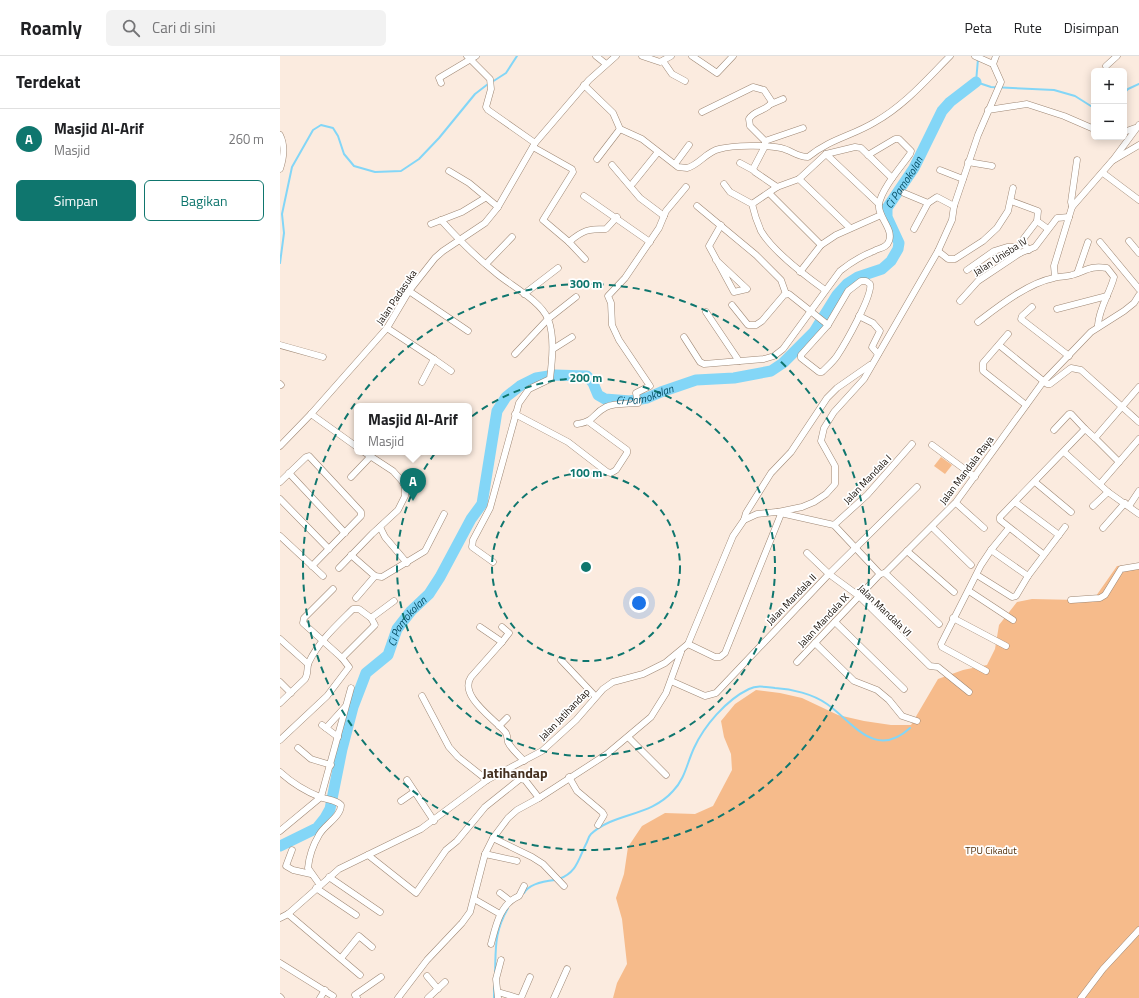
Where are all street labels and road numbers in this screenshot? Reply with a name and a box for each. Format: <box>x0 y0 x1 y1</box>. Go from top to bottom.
street label: Jalan Unisba lV <box>970 233 1031 280</box>
street label: Jalan Padasuka <box>372 267 420 328</box>
street label: Jalan Mandala Raya <box>936 433 997 508</box>
street label: Jalan Mandala I <box>840 451 895 508</box>
street label: Jalan Mandala II <box>763 570 820 628</box>
street label: Jalan Mandala VI <box>854 581 915 640</box>
street label: Jalan Mandala IX <box>794 590 853 651</box>
street label: Jalan Jatihandap <box>535 685 593 744</box>

